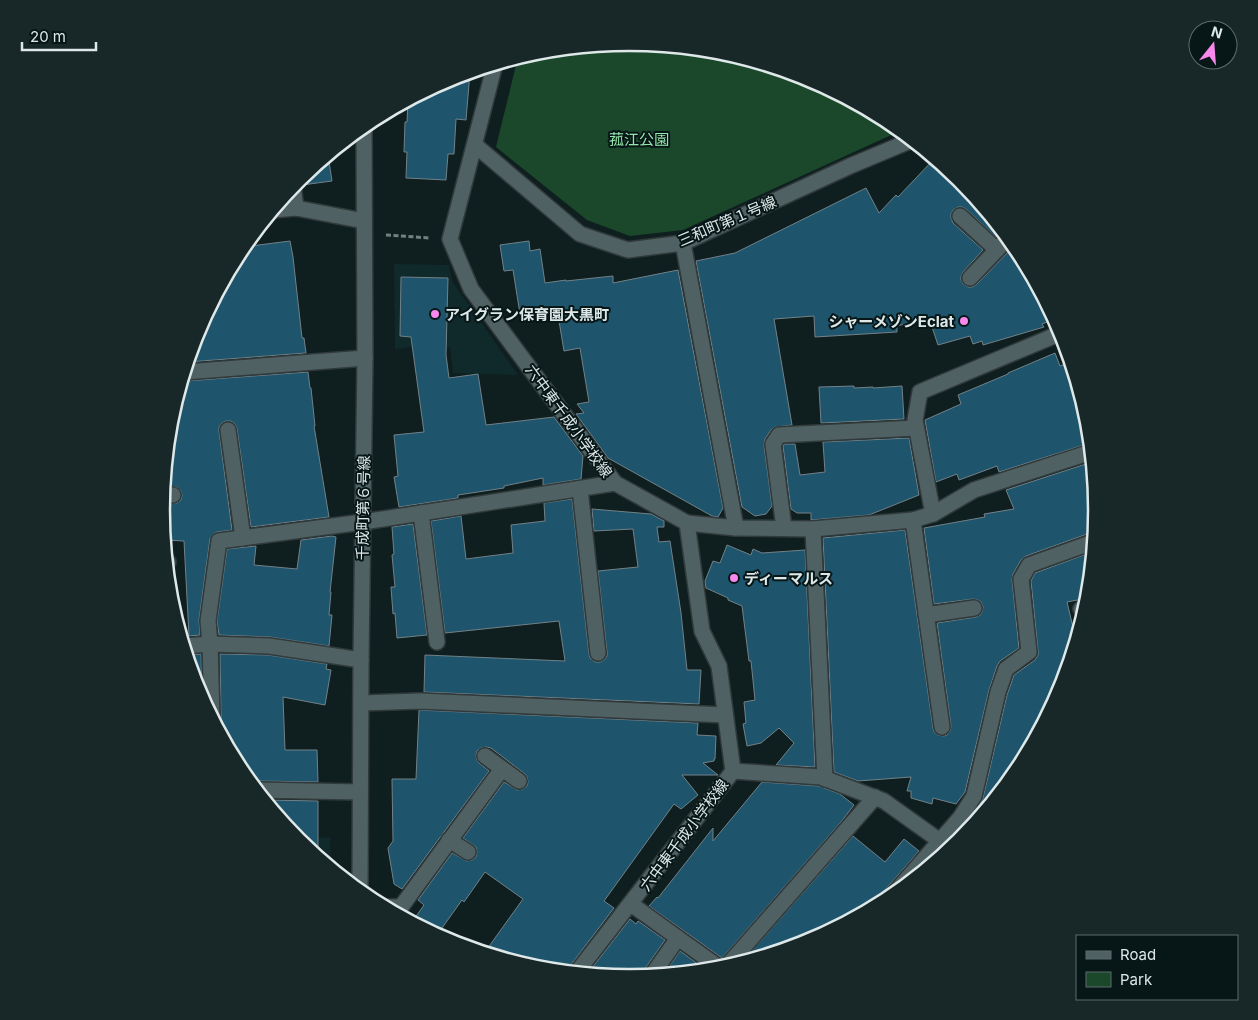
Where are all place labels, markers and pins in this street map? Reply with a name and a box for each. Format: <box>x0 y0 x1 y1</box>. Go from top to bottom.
place label: アイグラン保育園大黒町 <box>445 305 609 324</box>
marker: アイグラン保育園大黒町 <box>429 308 441 320</box>
place label: シャーメゾンEclat <box>828 312 955 331</box>
marker: シャーメゾンEclat <box>958 315 970 327</box>
place label: ディーマルス <box>744 569 833 588</box>
marker: ディーマルス <box>728 572 740 584</box>

